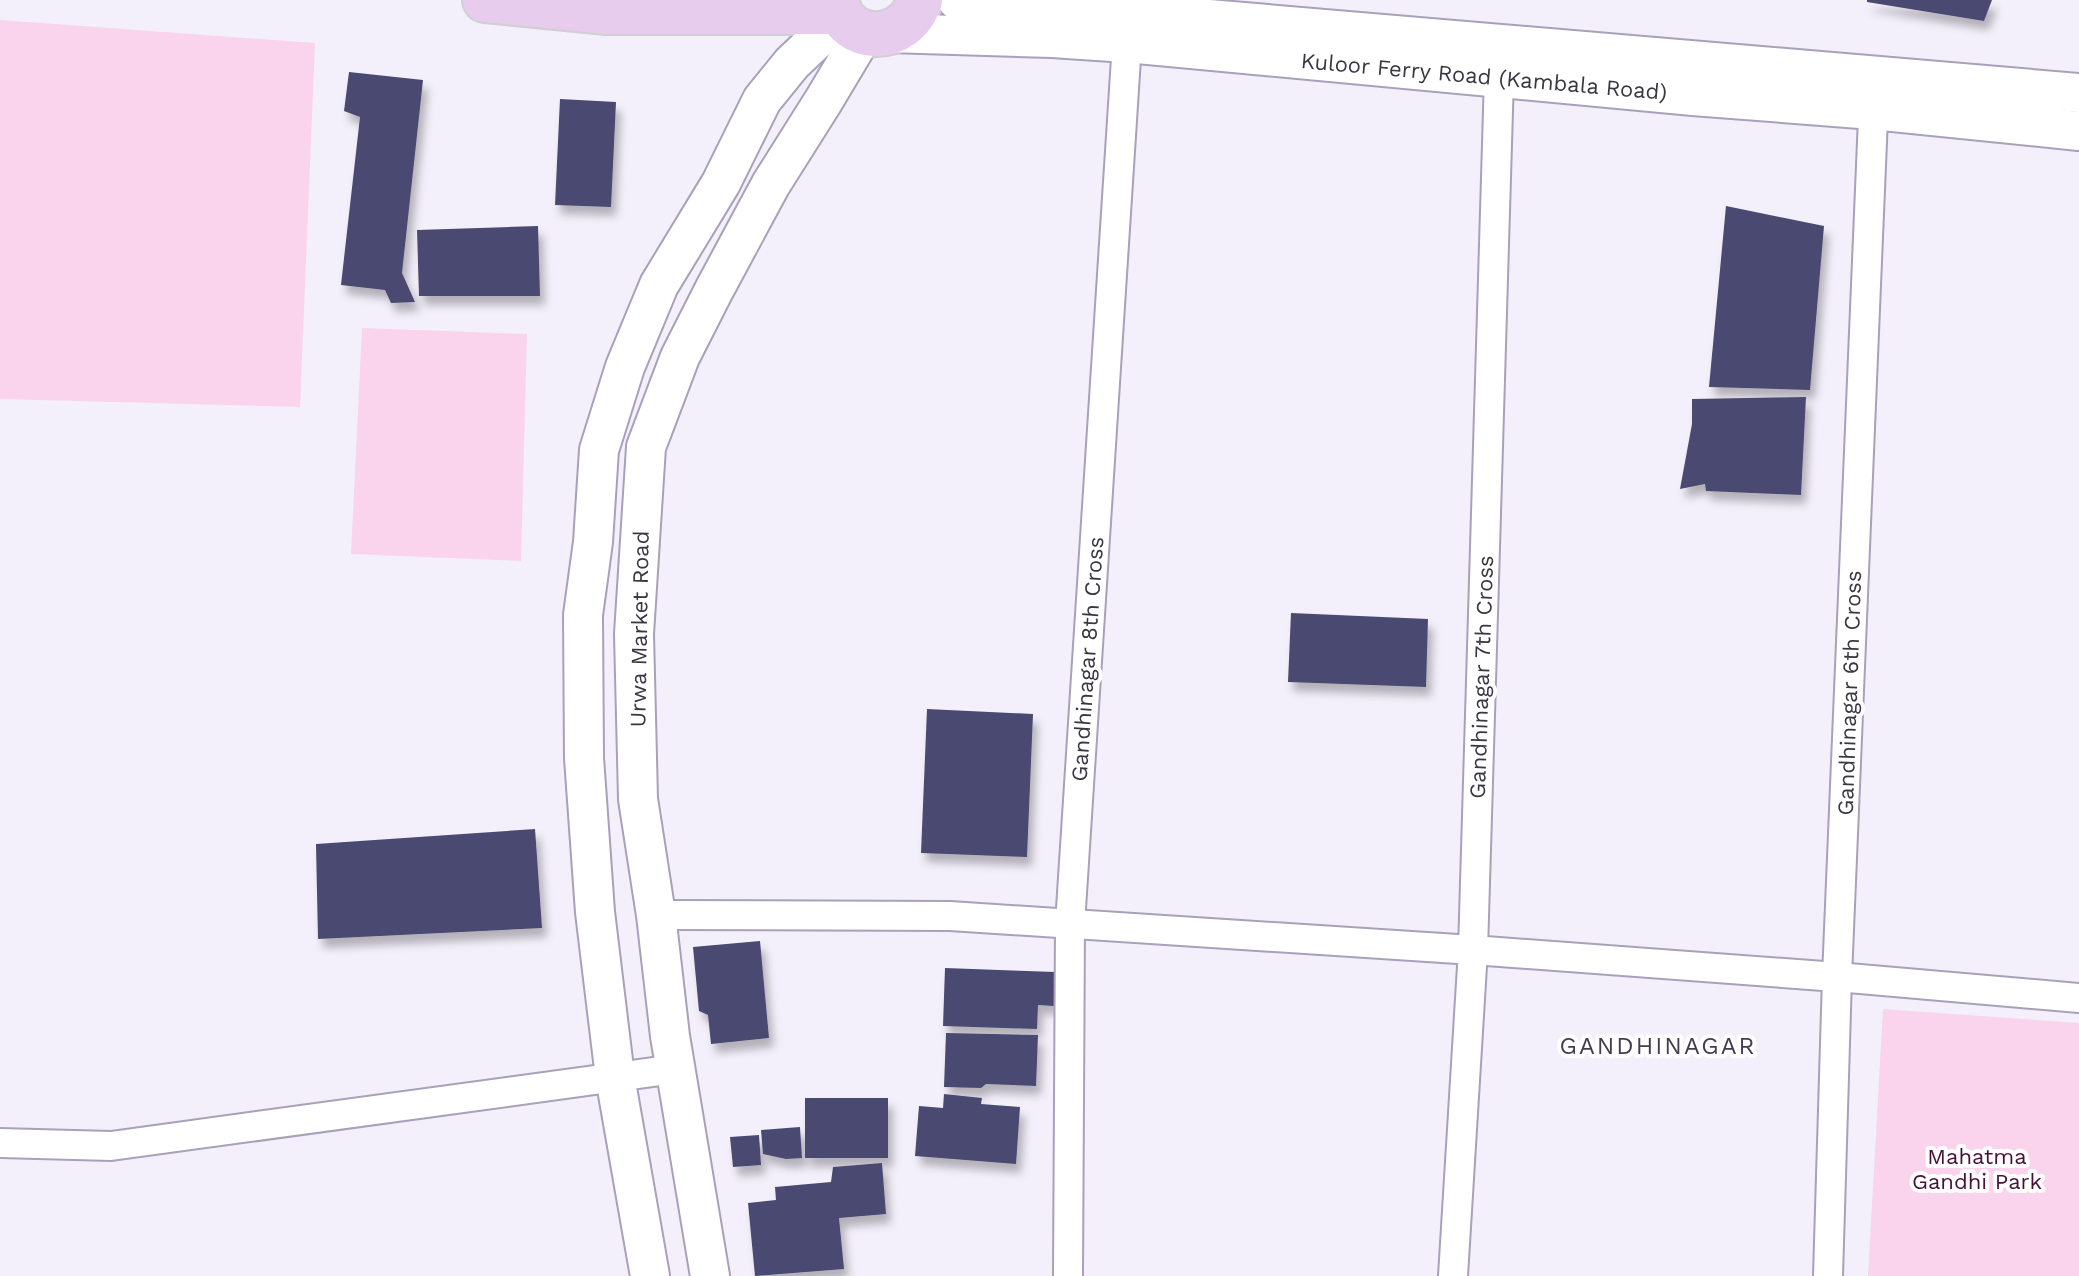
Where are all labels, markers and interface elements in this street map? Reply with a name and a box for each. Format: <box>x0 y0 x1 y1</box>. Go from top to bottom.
street label: Kuloor Ferry Road (Kambala Road) <box>1300 48 1668 105</box>
street label: Urwa Market Road <box>625 530 654 728</box>
street label: Gandhinagar 8th Cross <box>1066 536 1109 782</box>
street label: Gandhinagar 7th Cross <box>1465 555 1498 799</box>
street label: Gandhinagar 6th Cross <box>1833 570 1866 816</box>
district label: GANDHINAGAR <box>1560 1032 1756 1060</box>
park label: Mahatma Gandhi Park <box>1912 1144 2042 1194</box>

